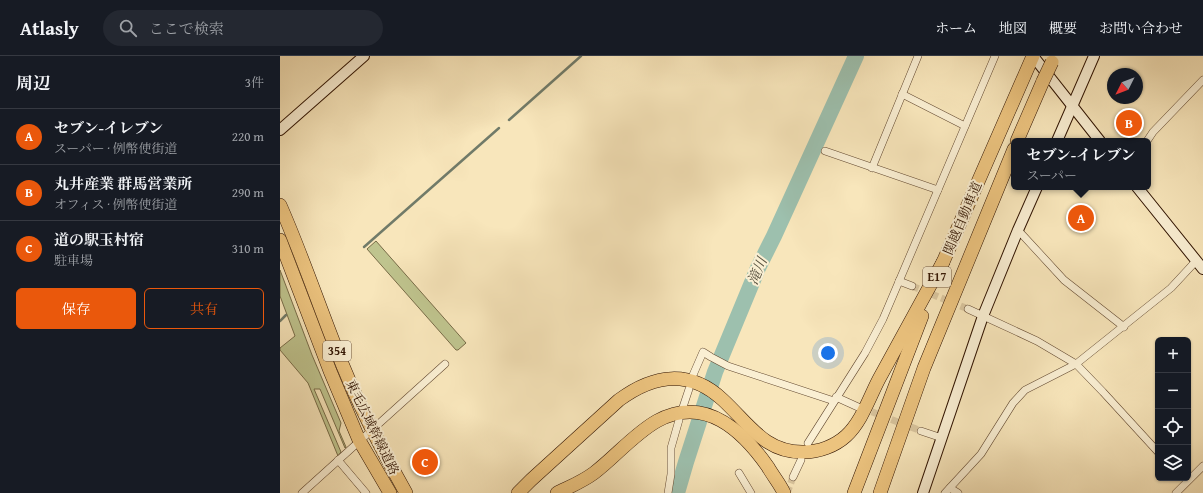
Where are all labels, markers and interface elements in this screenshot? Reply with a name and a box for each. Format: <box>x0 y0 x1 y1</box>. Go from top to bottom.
search box <box>103 10 383 46</box>
text: Atlasly <box>20 14 79 42</box>
icon: search <box>117 17 139 39</box>
text: ここで検索 <box>149 18 224 39</box>
text: ホーム <box>935 18 977 38</box>
text: 地図 <box>999 18 1027 38</box>
text: 概要 <box>1049 18 1077 38</box>
text: お問い合わせ <box>1099 18 1183 38</box>
north arrow <box>1107 68 1143 104</box>
text: 周辺 <box>16 70 50 95</box>
text: 3件 <box>245 73 264 92</box>
pin: B <box>1116 108 1142 138</box>
text: セブン-イレブン <box>54 117 163 138</box>
text: A <box>25 127 33 146</box>
text: 220 m <box>232 127 264 146</box>
popup <box>1011 138 1151 190</box>
text: スーパー · 例幣使街道 <box>54 139 178 158</box>
text: セブン-イレブン <box>1026 144 1136 165</box>
text: スーパー <box>1026 166 1077 185</box>
text: 丸井産業 群馬営業所 <box>54 173 192 194</box>
street label: 関越自動車道 <box>938 179 986 258</box>
text: B <box>25 183 33 202</box>
text: 290 m <box>232 183 264 202</box>
text: オフィス · 例幣使街道 <box>54 195 177 214</box>
pin: A <box>1068 203 1094 233</box>
text: 道の駅玉村宿 <box>54 229 144 250</box>
text: C <box>25 239 33 258</box>
text: 310 m <box>232 239 264 258</box>
text: 駐車場 <box>54 251 93 270</box>
water label: 滝川 <box>742 252 772 288</box>
road number: E17 <box>923 267 951 287</box>
button: 保存 <box>16 288 136 329</box>
button: 共有 <box>144 288 264 329</box>
map controls <box>1155 337 1191 481</box>
button: + <box>1155 337 1191 373</box>
road number: 354 <box>323 341 351 361</box>
your location <box>818 343 838 363</box>
button: − <box>1155 373 1191 409</box>
street label: 東毛広域幹線道路 <box>341 376 404 478</box>
button: locate <box>1155 409 1191 445</box>
button: layers <box>1155 445 1191 481</box>
pin: C <box>412 447 438 477</box>

